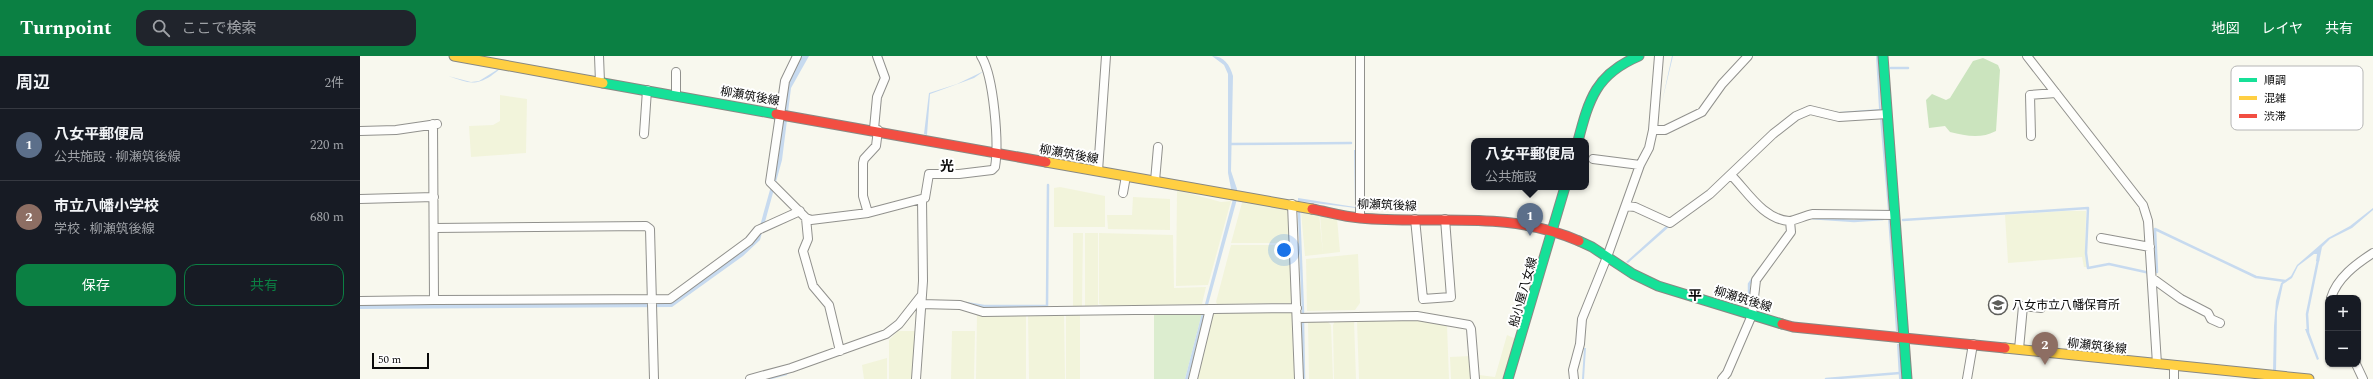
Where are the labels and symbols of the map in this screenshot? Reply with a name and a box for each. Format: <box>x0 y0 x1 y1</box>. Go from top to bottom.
legend <box>2231 66 2363 130</box>
text: 順調 <box>2264 72 2286 89</box>
street label: 柳瀬筑後線 <box>719 82 781 111</box>
text: 混雑 <box>2264 90 2286 107</box>
text: 渋滞 <box>2264 108 2286 125</box>
street label: 柳瀬筑後線 <box>1038 140 1100 169</box>
district label: 光 <box>940 156 954 177</box>
street label: 柳瀬筑後線 <box>1357 195 1417 216</box>
pin: 1 <box>1517 203 1543 236</box>
your location <box>1274 240 1294 260</box>
street label: 船小屋八女線 <box>1504 255 1543 329</box>
street label: 柳瀬筑後線 <box>1711 282 1774 317</box>
district label: 平 <box>1688 285 1702 306</box>
school or university icon: 八女市立八幡保育所 <box>1987 294 2009 316</box>
place label: 八女市立八幡保育所 <box>2012 296 2120 315</box>
pin: 2 <box>2032 332 2058 365</box>
street label: 柳瀬筑後線 <box>2066 334 2128 359</box>
scale bar <box>372 351 429 370</box>

